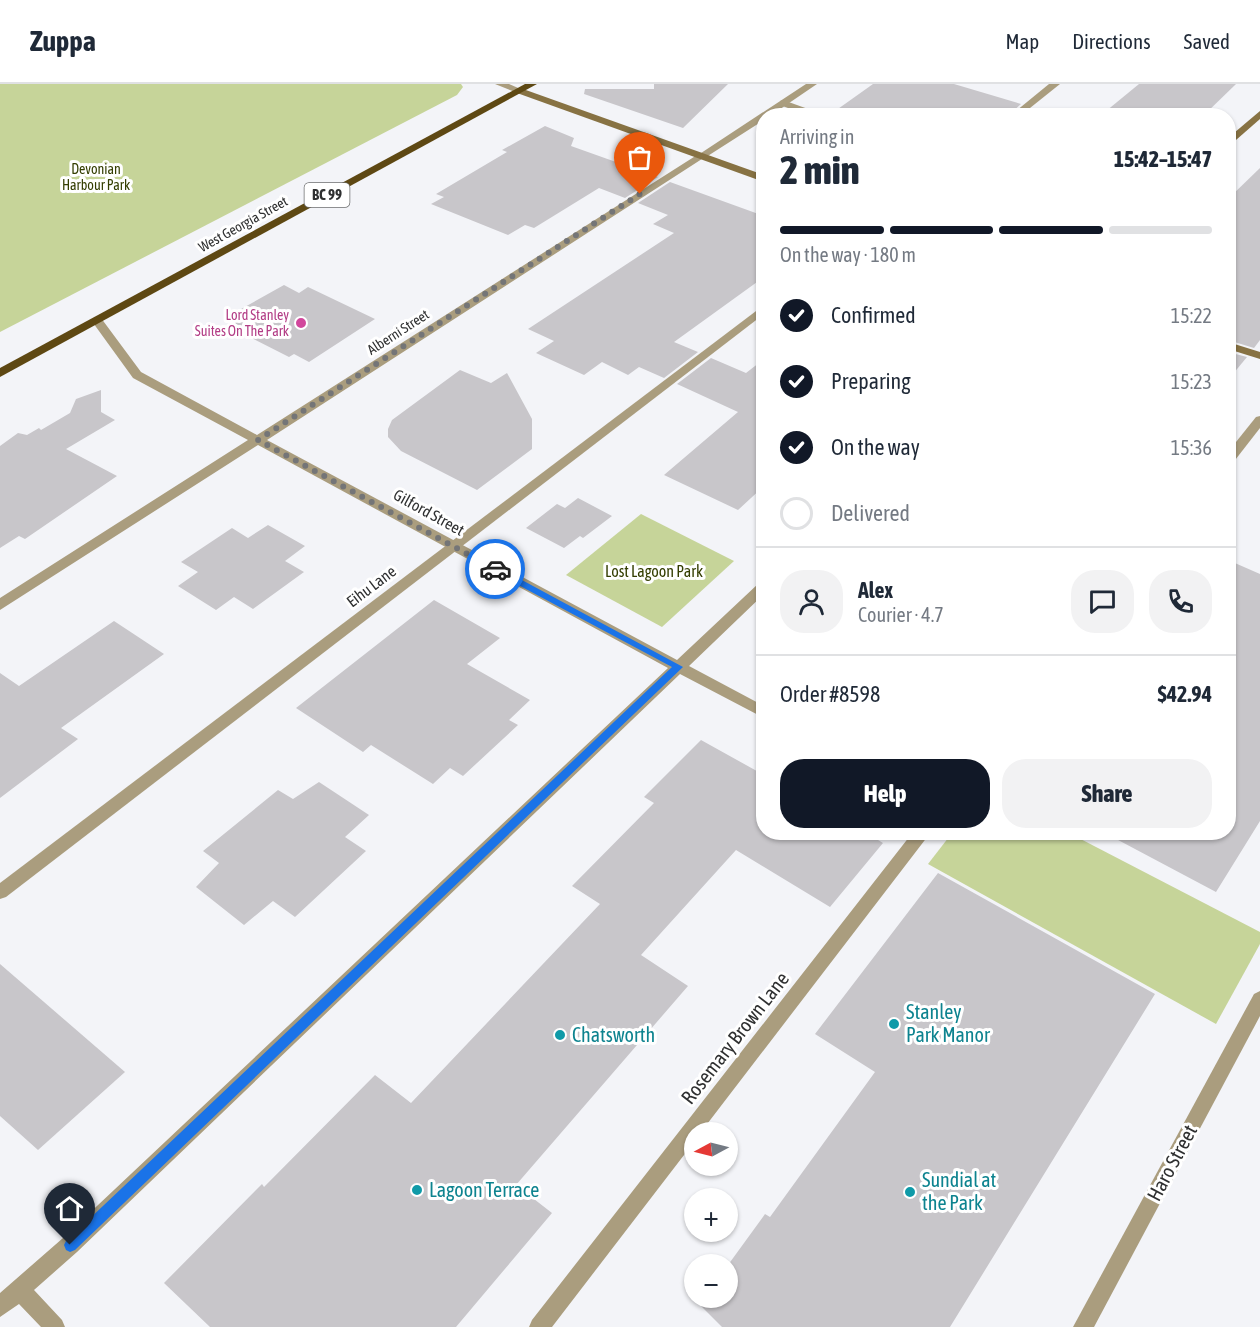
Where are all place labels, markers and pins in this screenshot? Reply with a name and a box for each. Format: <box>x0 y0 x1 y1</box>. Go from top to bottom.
pin <box>614 132 665 194</box>
place label: Lord Stanley Suites On The Park <box>195 307 289 339</box>
marker: Lord Stanley Suites On The Park <box>294 316 308 330</box>
place label: Stanley Park Manor <box>906 1000 991 1046</box>
marker: Stanley Park Manor <box>887 1017 901 1031</box>
place label: Chatsworth <box>572 1023 655 1046</box>
marker: Chatsworth <box>553 1028 567 1042</box>
place label: Sundial at the Park <box>922 1168 996 1214</box>
place label: Lagoon Terrace <box>429 1178 539 1201</box>
pin <box>44 1183 95 1245</box>
marker: Lagoon Terrace <box>410 1183 424 1197</box>
marker: Sundial at the Park <box>903 1185 917 1199</box>

